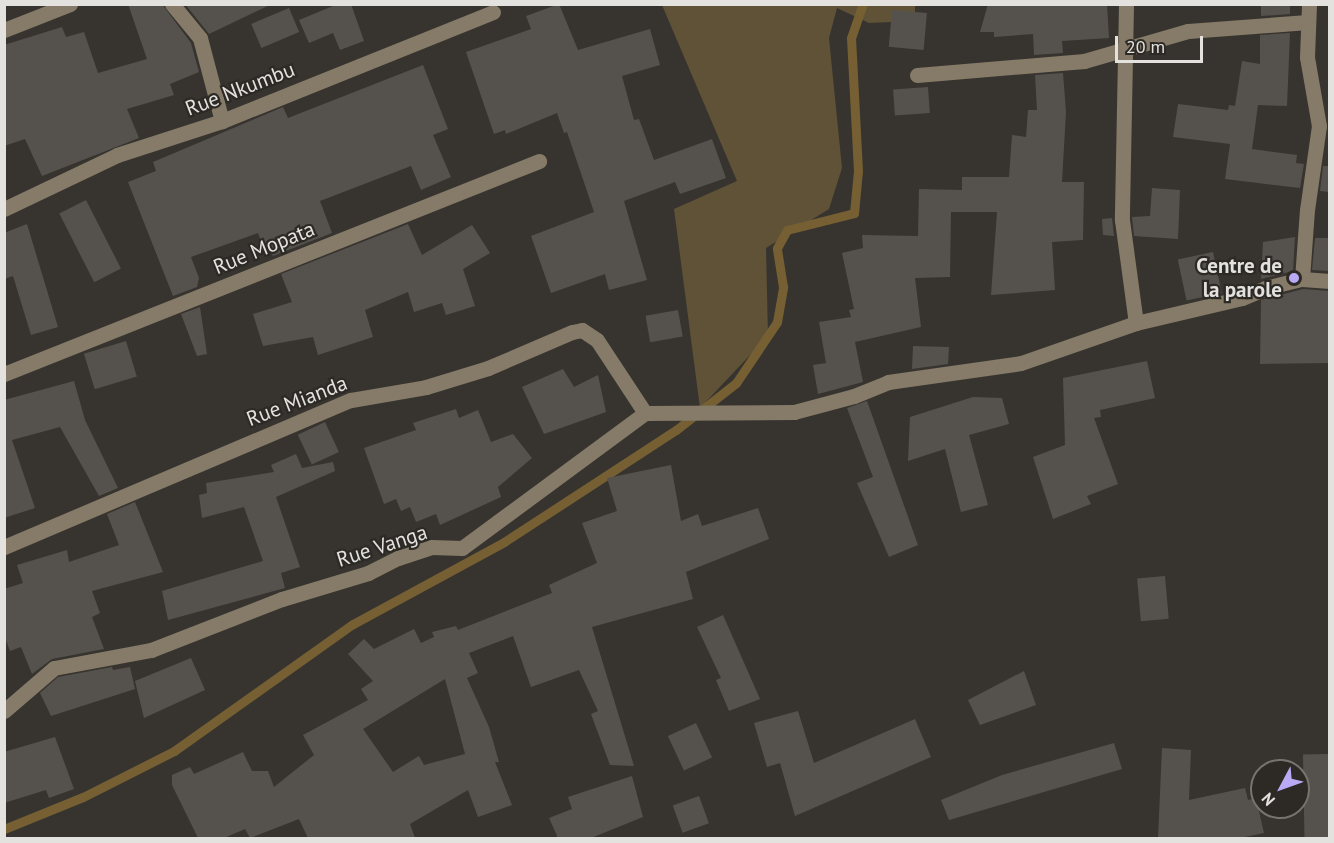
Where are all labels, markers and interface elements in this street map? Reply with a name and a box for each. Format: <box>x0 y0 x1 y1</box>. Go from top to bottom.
scale bar <box>1118 24 1206 62</box>
text: 20 m <box>1126 35 1165 58</box>
street label: Rue Nkumbu <box>182 57 298 121</box>
street label: Rue Mopata <box>210 216 318 280</box>
place label: Centre de la parole <box>1196 253 1282 303</box>
marker: Centre de la parole <box>1287 271 1301 285</box>
street label: Rue Mianda <box>243 370 351 432</box>
street label: Rue Vanga <box>333 519 431 573</box>
north arrow <box>1250 759 1310 819</box>
text: N <box>1257 789 1279 810</box>

